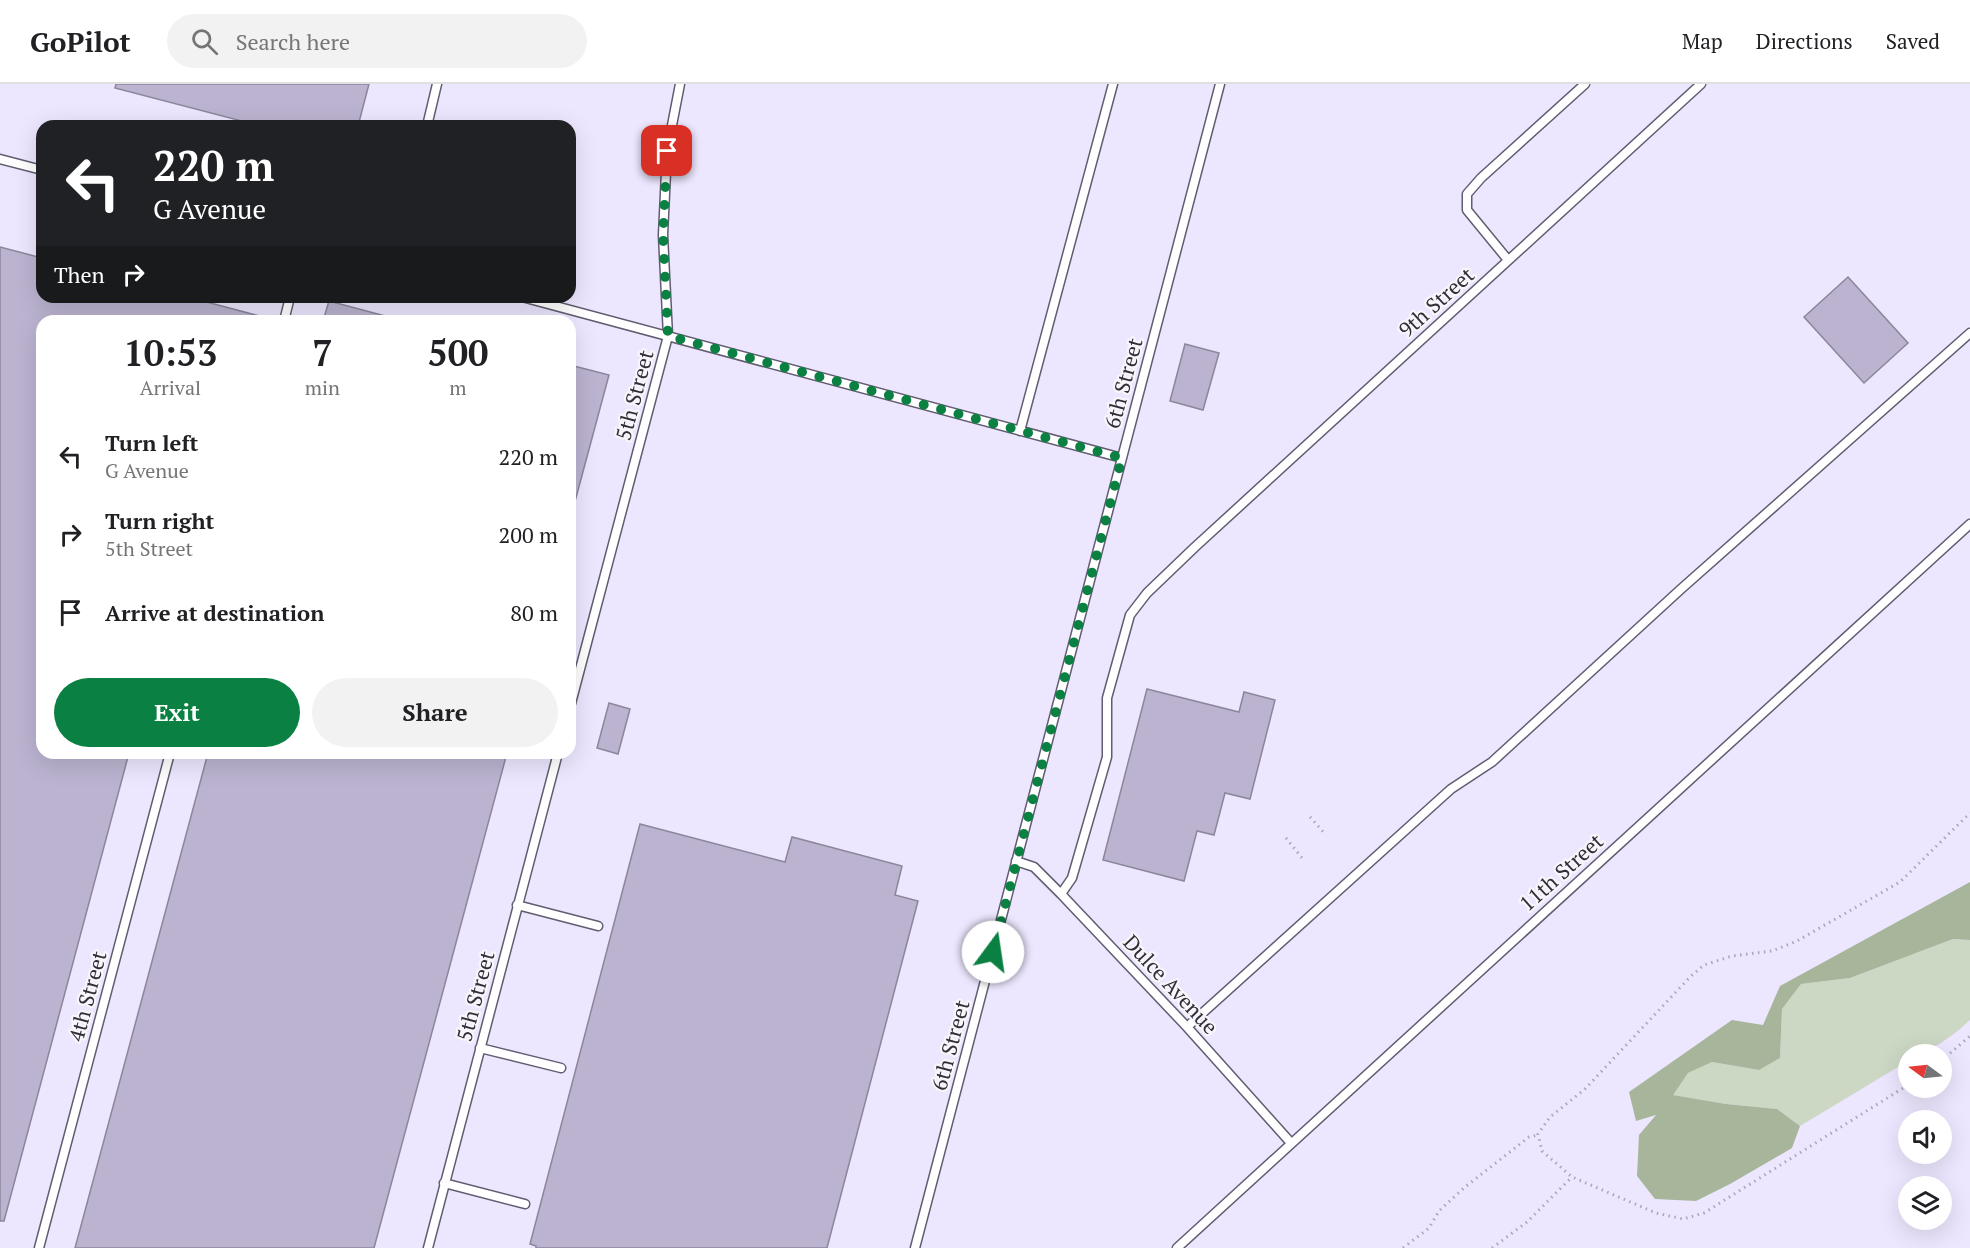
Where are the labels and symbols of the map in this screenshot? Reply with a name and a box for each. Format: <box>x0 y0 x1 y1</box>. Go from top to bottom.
pin <box>641 125 692 176</box>
street label: 9th Street <box>1392 261 1480 343</box>
street label: 6th Street <box>1098 335 1149 431</box>
street label: 5th Street <box>609 347 660 443</box>
street label: 11th Street <box>1513 827 1609 917</box>
position arrow <box>961 920 1025 984</box>
street label: Dulce Avenue <box>1118 928 1224 1040</box>
street label: 4th Street <box>62 948 113 1044</box>
street label: 5th Street <box>450 948 501 1044</box>
street label: 6th Street <box>925 997 976 1093</box>
north arrow <box>1898 1044 1952 1098</box>

